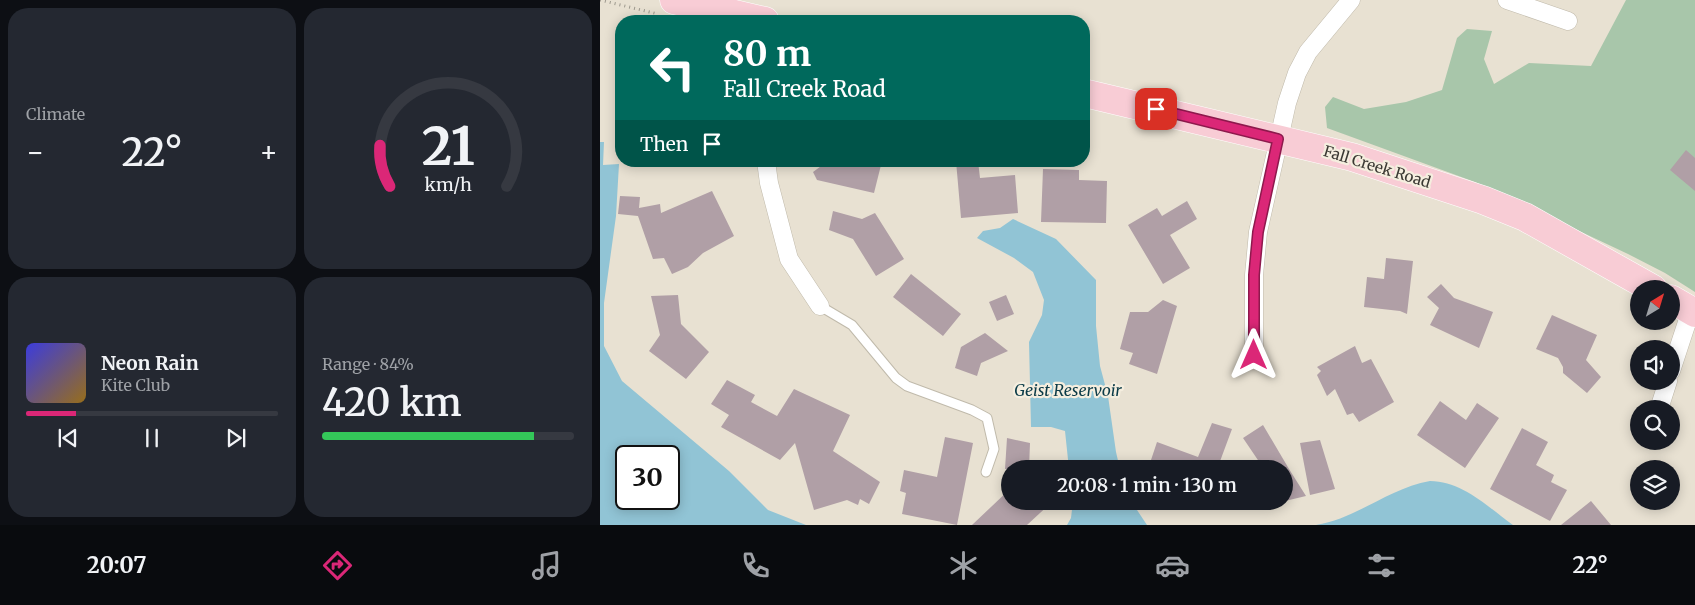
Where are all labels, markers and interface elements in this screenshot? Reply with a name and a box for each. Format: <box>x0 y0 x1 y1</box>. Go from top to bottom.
text: 80 m <box>723 32 811 76</box>
icon: left <box>640 35 705 100</box>
text: Fall Creek Road <box>723 75 886 103</box>
pin <box>1135 88 1177 130</box>
icon: arrive <box>1142 95 1170 123</box>
text: Climate <box>26 104 85 124</box>
text: 21 <box>421 114 475 179</box>
text: 22° <box>121 129 183 176</box>
icon: arrive <box>698 130 726 158</box>
text: Then <box>640 132 688 156</box>
text: − <box>26 134 45 170</box>
text: + <box>259 134 278 170</box>
street label: Fall Creek Road <box>1321 141 1433 192</box>
text: km/h <box>424 173 472 196</box>
north arrow <box>1630 280 1680 330</box>
map controls <box>1630 280 1680 510</box>
position arrow <box>1227 328 1279 380</box>
button: sound <box>1630 340 1680 390</box>
text: Neon Rain <box>101 351 199 375</box>
text: Range · 84% <box>322 354 414 374</box>
text: Kite Club <box>101 375 170 395</box>
text: 420 km <box>322 379 462 426</box>
water label: Geist Reservoir <box>1014 380 1122 400</box>
button: search <box>1630 400 1680 450</box>
icon: previous <box>54 424 82 452</box>
icon: pause <box>138 424 166 452</box>
icon: next <box>222 424 250 452</box>
speed limit sign: 30 <box>615 445 680 510</box>
button: layers <box>1630 460 1680 510</box>
text: 20:08 · 1 min · 130 m <box>1057 473 1237 497</box>
icon: directions <box>320 548 355 583</box>
icon: music <box>529 548 564 583</box>
icon: phone <box>738 548 773 583</box>
icon: climate <box>946 548 981 583</box>
icon: car <box>1155 548 1190 583</box>
icon: filters <box>1364 548 1399 583</box>
text: 20:07 <box>87 551 146 579</box>
text: 22° <box>1572 551 1608 579</box>

